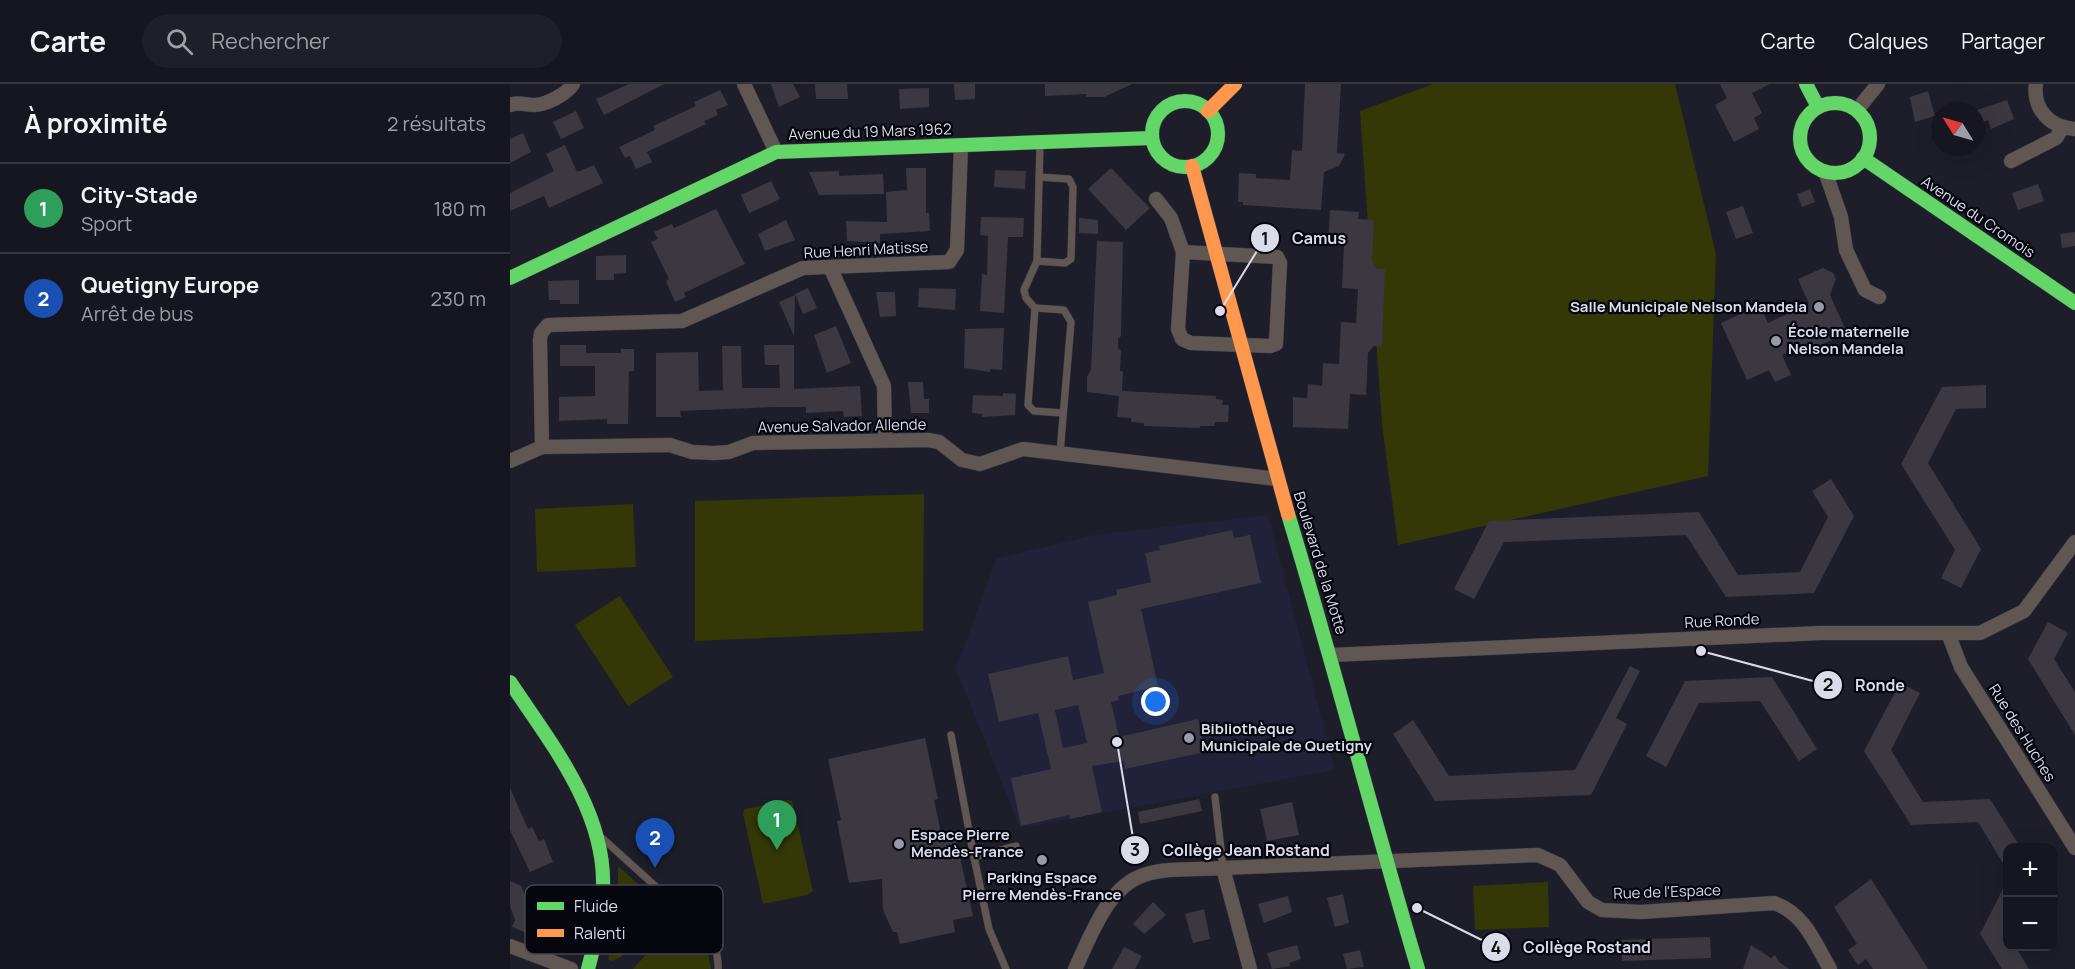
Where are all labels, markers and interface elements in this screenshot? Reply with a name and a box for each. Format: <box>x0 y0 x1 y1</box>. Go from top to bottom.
search box <box>142 14 562 68</box>
text: Carte <box>30 22 106 60</box>
icon: search <box>163 25 196 58</box>
text: Rechercher <box>211 26 330 56</box>
text: Carte <box>1761 27 1815 55</box>
text: Calques <box>1848 27 1928 55</box>
text: Partager <box>1961 27 2045 55</box>
north arrow <box>1931 102 1985 156</box>
text: À proximité <box>24 105 168 141</box>
text: 2 résultats <box>387 110 486 137</box>
street label: Avenue du 19 Mars 1962 <box>788 118 952 145</box>
street label: Avenue du Cromois <box>1917 171 2039 263</box>
text: City-Stade <box>81 180 198 210</box>
text: 1 <box>39 195 48 222</box>
text: 180 m <box>433 195 486 222</box>
text: Sport <box>81 210 132 237</box>
callout: Camus <box>1250 221 1358 255</box>
text: 1 <box>1261 226 1269 250</box>
text: Camus <box>1292 227 1346 249</box>
street label: Rue Henri Matisse <box>803 236 929 263</box>
text: Quetigny Europe <box>81 270 259 300</box>
text: 2 <box>38 285 49 312</box>
text: 230 m <box>430 285 486 312</box>
place label: Salle Municipale Nelson Mandela <box>1570 296 1807 317</box>
text: Arrêt de bus <box>81 300 194 327</box>
marker: Salle Municipale Nelson Mandela <box>1812 300 1826 314</box>
place label: École maternelle Nelson Mandela <box>1788 321 1910 359</box>
marker: École maternelle Nelson Mandela <box>1769 334 1783 348</box>
street label: Avenue Salvador Allende <box>757 414 927 437</box>
street label: Boulevard de la Motte <box>1289 489 1352 637</box>
street label: Rue Ronde <box>1684 608 1760 633</box>
callout: Ronde <box>1813 668 1917 702</box>
text: 2 <box>1823 672 1833 696</box>
text: Ronde <box>1855 674 1905 696</box>
street label: Rue des Huches <box>1984 680 2061 786</box>
your location <box>1141 687 1170 716</box>
place label: Bibliothèque Municipale de Quetigny <box>1201 718 1372 756</box>
marker: Bibliothèque Municipale de Quetigny <box>1182 731 1196 745</box>
pin: 1 <box>758 800 796 850</box>
pin: 2 <box>636 818 674 868</box>
place label: Espace Pierre Mendès-France <box>911 824 1024 862</box>
callout: Collège Jean Rostand <box>1120 833 1342 867</box>
marker: Espace Pierre Mendès-France <box>892 837 906 851</box>
text: 3 <box>1130 837 1140 861</box>
text: Collège Jean Rostand <box>1162 839 1330 861</box>
map controls <box>2003 843 2057 951</box>
button: + <box>2003 843 2057 897</box>
marker: Parking Espace Pierre Mendès-France <box>1035 853 1049 867</box>
place label: Parking Espace Pierre Mendès-France <box>962 867 1122 905</box>
street label: Rue de l'Espace <box>1613 879 1721 904</box>
legend <box>525 885 723 954</box>
text: Fluide <box>574 895 618 917</box>
button: − <box>2003 897 2057 951</box>
text: Ralenti <box>574 922 625 944</box>
callout: Collège Rostand <box>1481 930 1663 964</box>
text: 4 <box>1491 935 1502 959</box>
text: Collège Rostand <box>1523 936 1651 958</box>

